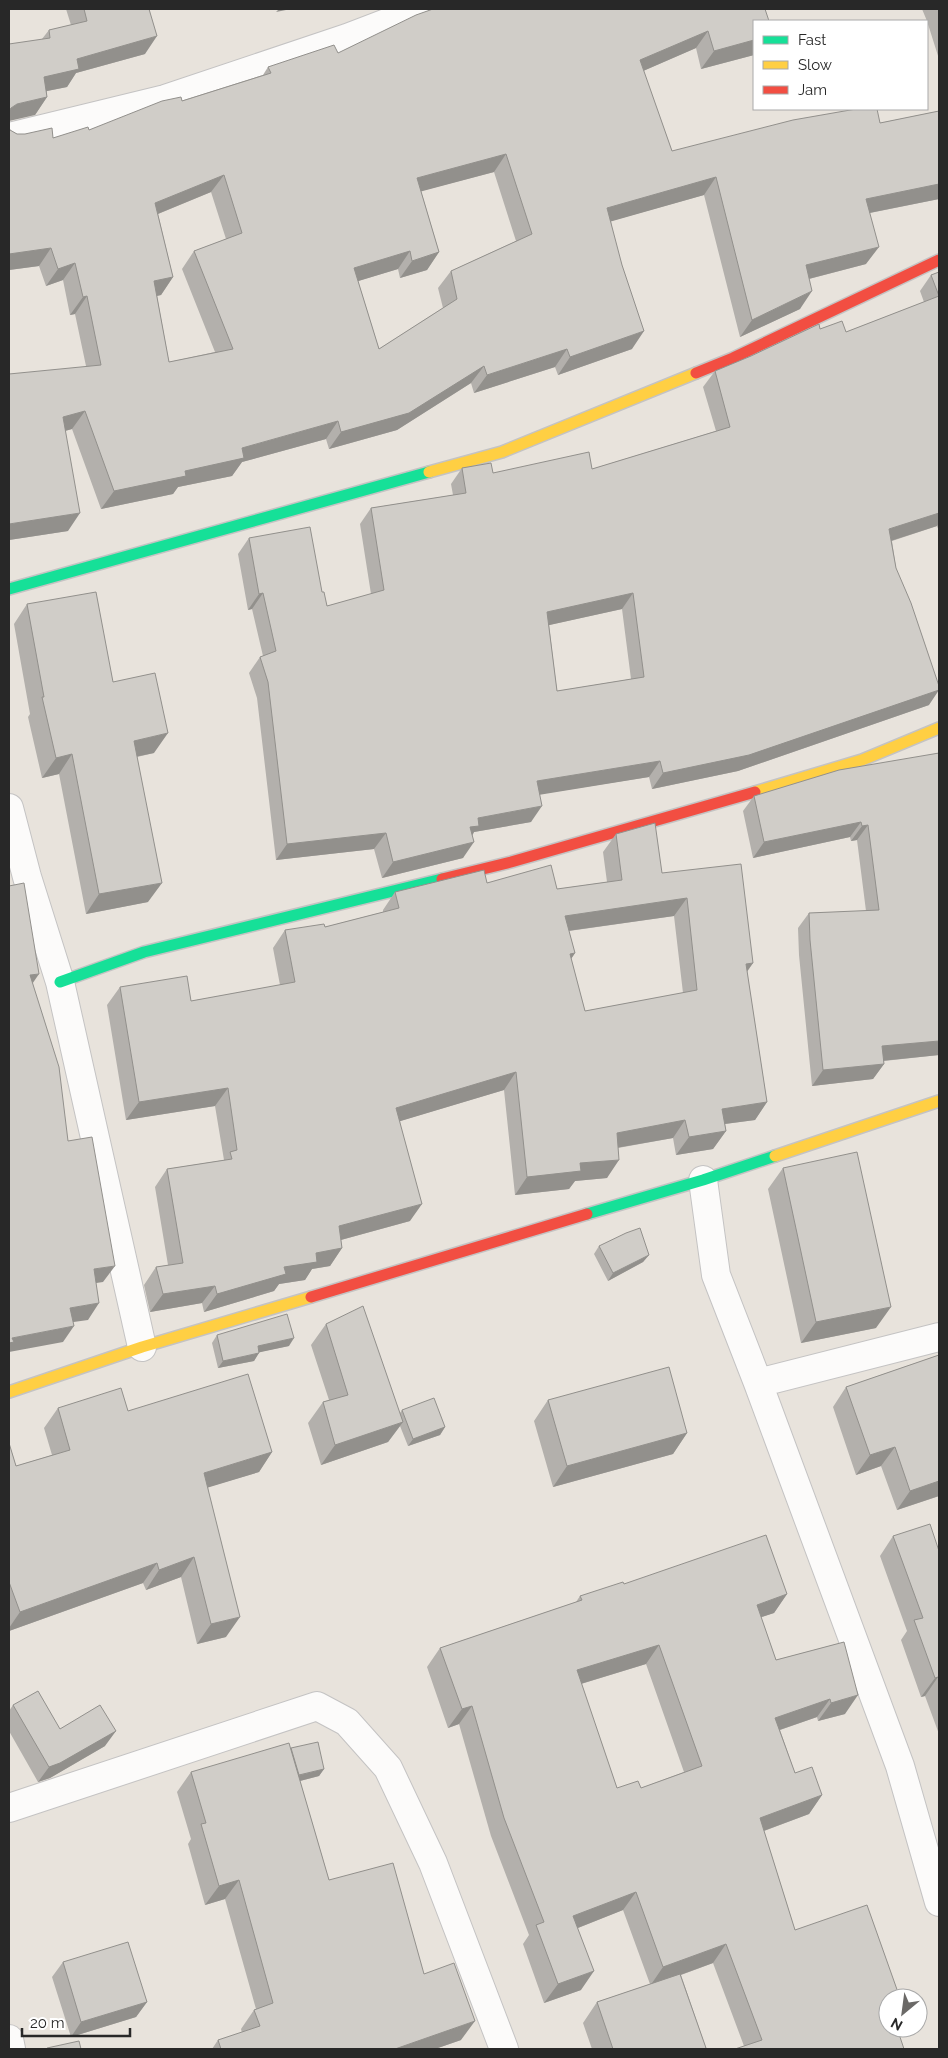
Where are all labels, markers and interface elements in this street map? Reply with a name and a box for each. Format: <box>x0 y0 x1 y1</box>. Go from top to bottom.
legend <box>753 20 928 110</box>
text: Fast <box>798 31 826 49</box>
text: Slow <box>798 56 832 74</box>
text: Jam <box>798 81 827 99</box>
north arrow <box>878 1988 928 2038</box>
scale bar <box>22 2006 130 2038</box>
text: 20 m <box>30 2014 65 2032</box>
text: N <box>888 2015 905 2034</box>

